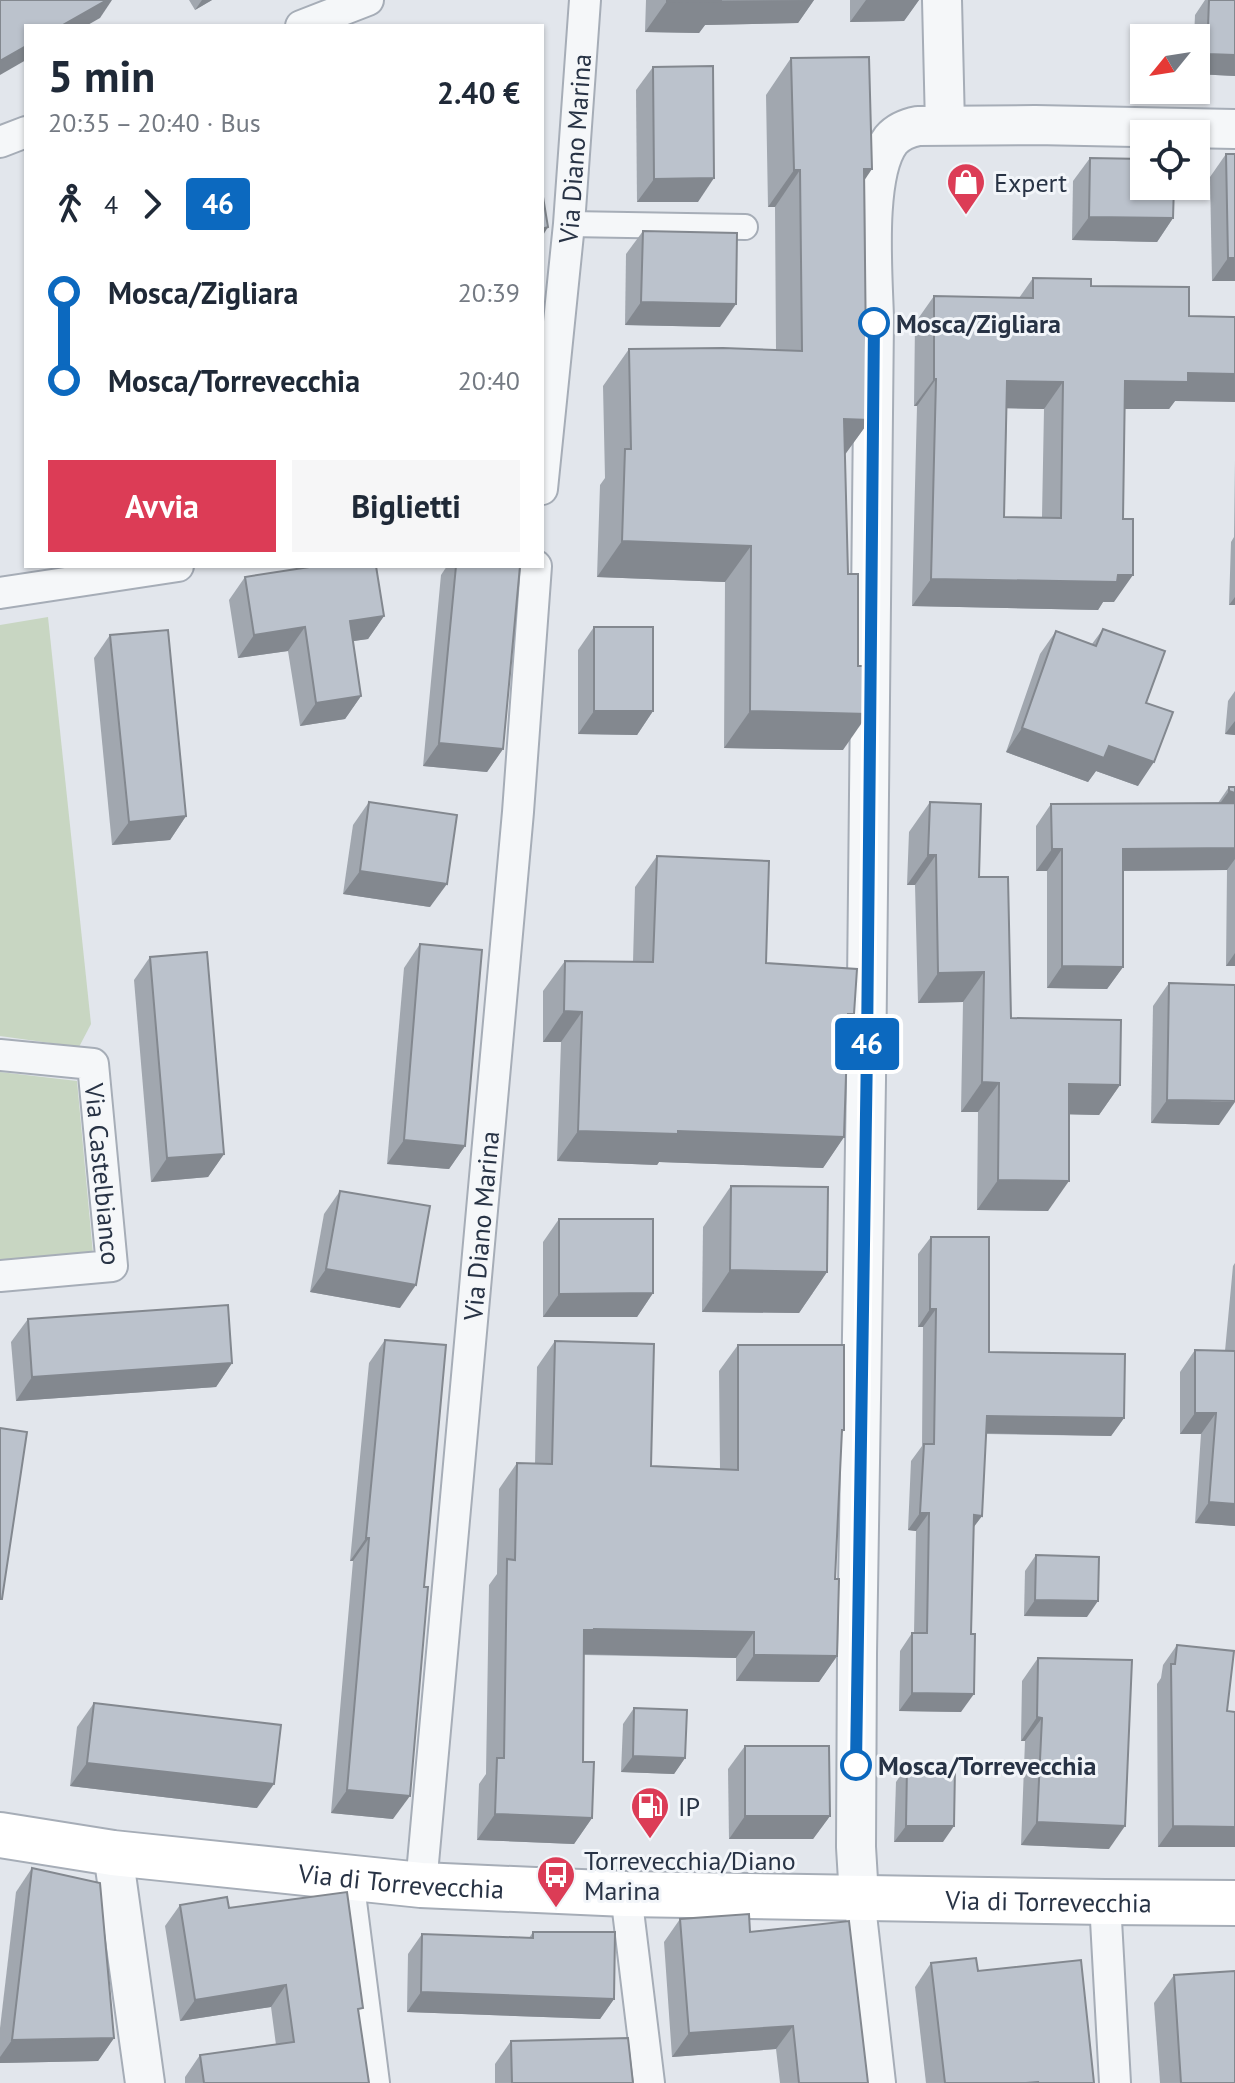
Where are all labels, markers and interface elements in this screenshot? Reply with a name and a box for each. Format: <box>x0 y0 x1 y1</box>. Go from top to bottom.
north arrow <box>1130 24 1210 104</box>
map controls <box>1130 24 1210 200</box>
text: 5 min <box>48 47 155 104</box>
street label: Via Diano Marina <box>551 53 598 246</box>
text: 2.40 € <box>437 73 520 112</box>
text: 20:35 – 20:40 · Bus <box>48 106 261 139</box>
button: locate <box>1130 120 1210 200</box>
shop icon: Expert <box>945 161 987 216</box>
place label: Expert <box>994 166 1067 199</box>
icon: walk <box>48 182 92 226</box>
icon: forward <box>130 182 174 226</box>
text: 46 <box>202 185 234 222</box>
text: 4 <box>104 188 118 221</box>
text: Mosca/Zigliara <box>108 273 298 312</box>
text: 20:39 <box>458 276 520 309</box>
place label: Mosca/Zigliara <box>896 307 1061 340</box>
marker: Mosca/Zigliara <box>859 308 889 338</box>
text: Mosca/Torrevecchia <box>108 361 360 400</box>
text: 20:40 <box>458 364 520 397</box>
button: Avvia <box>48 460 276 552</box>
button: Biglietti <box>292 460 520 552</box>
line badge: 46 <box>831 1018 903 1070</box>
text: 46 <box>851 1025 883 1062</box>
street label: Via Castelbianco <box>78 1081 128 1266</box>
street label: Via Diano Marina <box>456 1130 506 1323</box>
place label: Mosca/Torrevecchia <box>878 1749 1096 1782</box>
marker: Mosca/Torrevecchia <box>841 1750 871 1780</box>
fuel station icon: IP <box>629 1785 671 1840</box>
place label: IP <box>678 1790 700 1823</box>
place label: Torrevecchia/Diano Marina <box>584 1844 796 1907</box>
bus stop icon: Torrevecchia/Diano Marina <box>535 1854 577 1909</box>
street label: Via di Torrevecchia <box>296 1856 505 1905</box>
street label: Via di Torrevecchia <box>944 1883 1152 1919</box>

